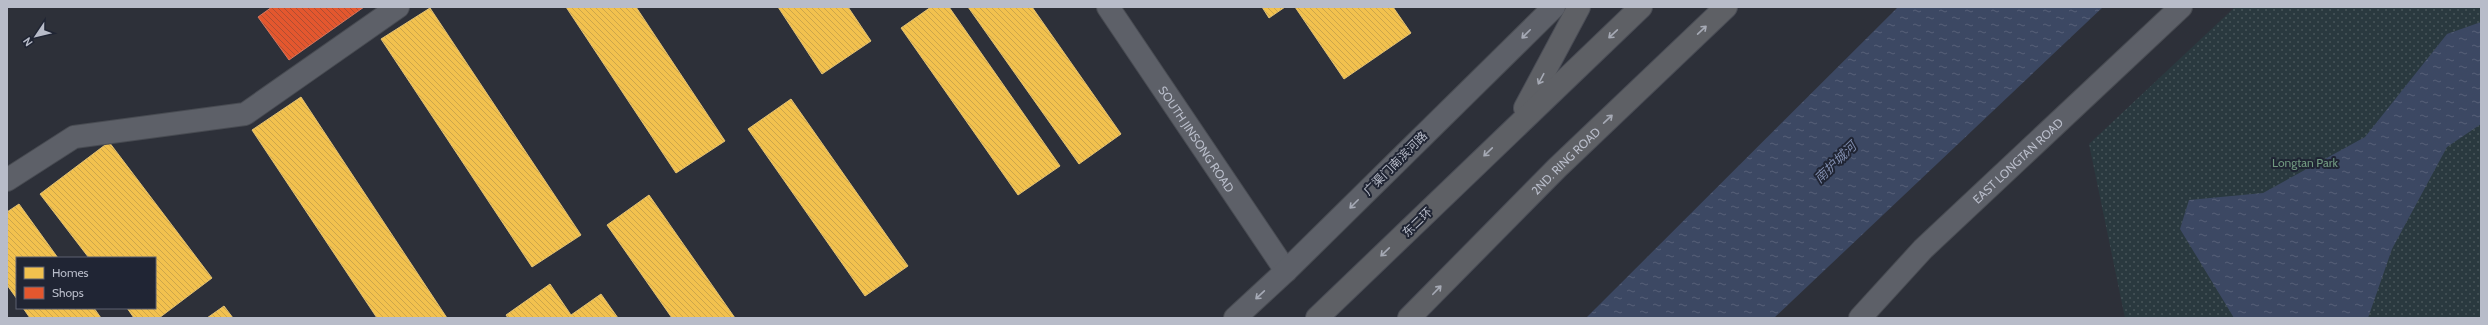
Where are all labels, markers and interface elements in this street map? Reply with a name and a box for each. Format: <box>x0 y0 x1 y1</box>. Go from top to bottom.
north arrow <box>16 16 56 56</box>
one-way arrow <box>1697 25 1707 35</box>
one-way arrow <box>1521 29 1531 39</box>
one-way arrow <box>1608 29 1618 39</box>
text: N <box>20 35 36 49</box>
one-way arrow <box>1537 72 1544 84</box>
street label: SOUTH JINSONG ROAD <box>1156 83 1238 195</box>
one-way arrow <box>1603 114 1613 124</box>
street label: EAST LONGTAN ROAD <box>1969 114 2066 206</box>
street label: 2ND. RING ROAD <box>1528 123 1603 197</box>
street label: 广渠门南滨河路 <box>1360 128 1430 198</box>
water label: 南护城河 <box>1811 136 1861 186</box>
one-way arrow <box>1483 147 1493 157</box>
park label: Longtan Park <box>2272 155 2339 170</box>
one-way arrow <box>1349 199 1359 209</box>
street label: 东二环 <box>1399 204 1435 240</box>
one-way arrow <box>1380 248 1390 257</box>
legend <box>16 257 156 309</box>
text: Homes <box>52 265 89 280</box>
text: Shops <box>52 285 84 300</box>
one-way arrow <box>1432 285 1442 295</box>
one-way arrow <box>1255 290 1265 300</box>

